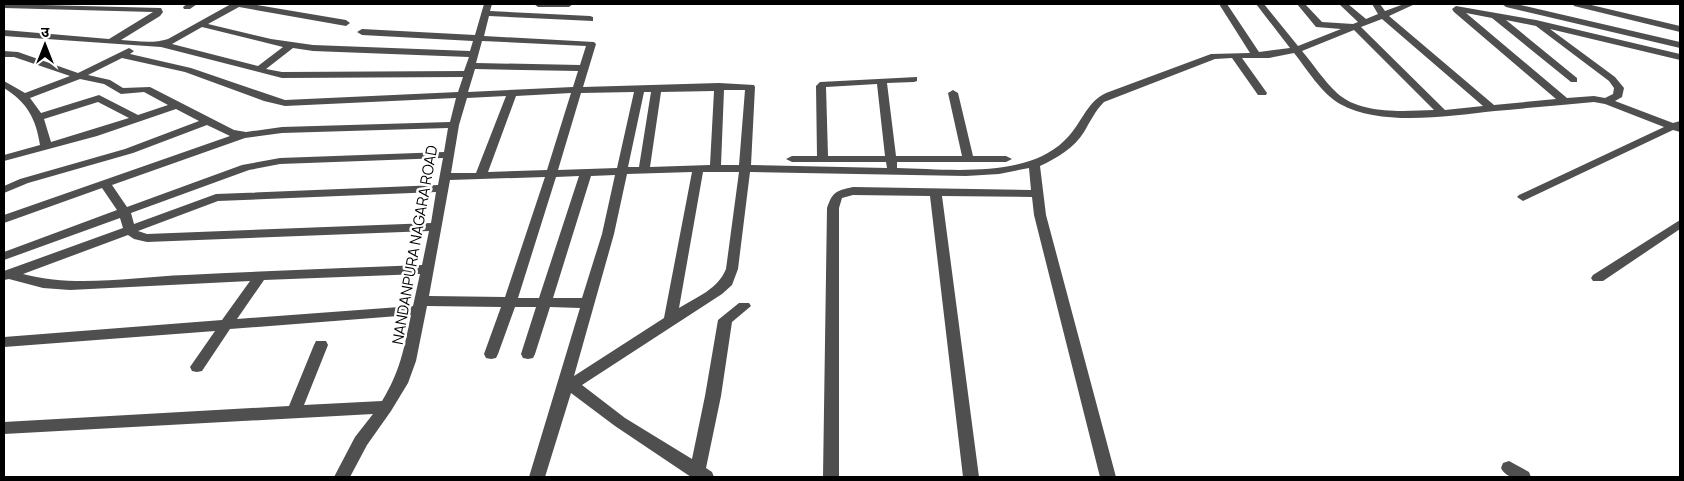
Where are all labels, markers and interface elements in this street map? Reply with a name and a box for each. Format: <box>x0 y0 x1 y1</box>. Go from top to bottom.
north arrow <box>20 20 70 70</box>
text: उ <box>41 22 50 41</box>
street label: NANDANPURA NAGARA ROAD <box>387 144 442 346</box>

